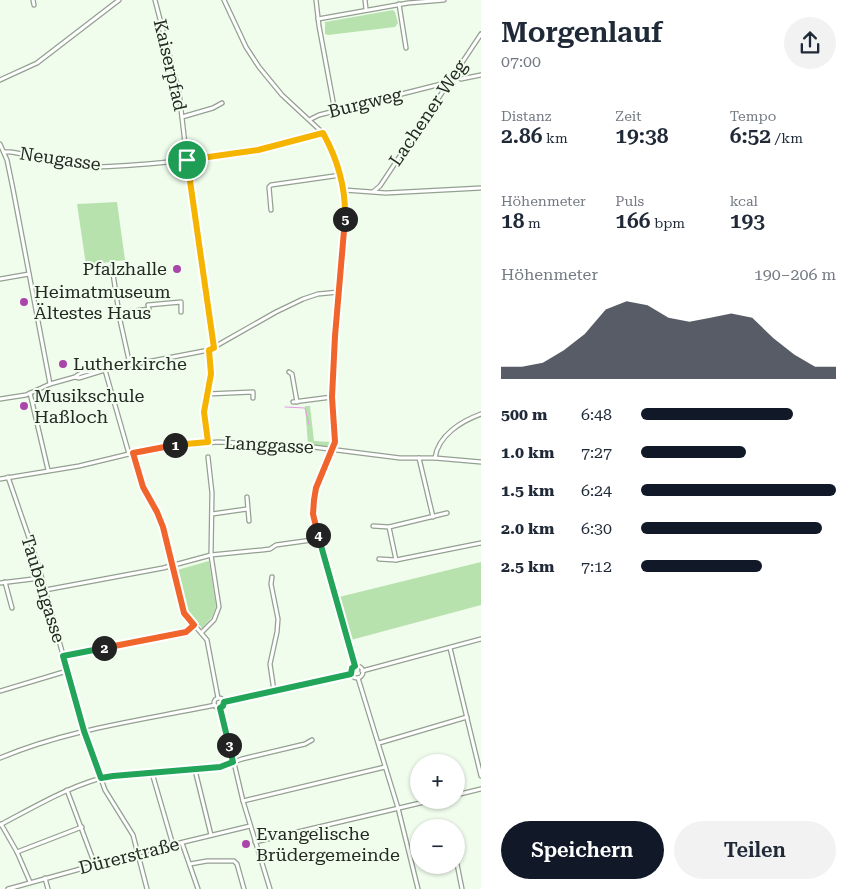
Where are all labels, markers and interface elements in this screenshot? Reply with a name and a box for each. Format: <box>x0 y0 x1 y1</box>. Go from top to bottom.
text: Morgenlauf <box>501 16 663 49</box>
street label: Kaiserpfad <box>150 17 191 113</box>
button: share <box>784 17 836 69</box>
text: 07:00 <box>501 52 541 71</box>
street label: Lachener Weg <box>384 55 471 170</box>
street label: Burgweg <box>326 83 405 122</box>
text: Distanz <box>501 108 551 124</box>
text: Zeit <box>615 108 642 124</box>
text: Tempo <box>730 108 776 124</box>
text: 2.86 <box>501 124 542 148</box>
text: 19:38 <box>615 124 669 148</box>
text: 6:52 <box>730 124 771 148</box>
text: km <box>542 130 568 146</box>
text: /km <box>771 130 803 146</box>
pin <box>166 139 208 181</box>
street label: Neugasse <box>18 142 102 175</box>
icon: arrive <box>173 146 201 174</box>
text: Höhenmeter <box>501 193 586 209</box>
text: Puls <box>615 193 644 209</box>
text: kcal <box>730 193 758 209</box>
pin: 5 <box>332 206 358 232</box>
text: 18 <box>501 209 525 233</box>
text: 166 <box>615 209 651 233</box>
text: 193 <box>730 209 765 233</box>
text: 5 <box>342 211 349 227</box>
text: m <box>525 215 541 231</box>
text: bpm <box>651 215 685 231</box>
place label: Pfalzhalle <box>82 258 167 279</box>
marker: Pfalzhalle <box>171 263 183 275</box>
text: Höhenmeter <box>501 265 598 284</box>
text: 190–206 m <box>754 265 836 284</box>
place label: Heimatmuseum Ältestes Haus <box>34 281 171 323</box>
marker: Heimatmuseum Ältestes Haus <box>18 296 30 308</box>
place label: Lutherkirche <box>73 353 187 374</box>
marker: Lutherkirche <box>57 358 69 370</box>
place label: Musikschule Haßloch <box>34 385 145 427</box>
marker: Musikschule Haßloch <box>18 400 30 412</box>
text: 500 m <box>501 405 547 424</box>
text: 6:48 <box>581 405 612 424</box>
pin: 1 <box>162 432 188 458</box>
street label: Langgasse <box>224 432 314 457</box>
text: 1 <box>172 437 179 453</box>
text: 1.0 km <box>501 443 554 462</box>
text: 7:27 <box>581 443 612 462</box>
text: 1.5 km <box>501 481 554 500</box>
text: 6:24 <box>581 481 612 500</box>
text: 2.0 km <box>501 519 554 538</box>
text: 6:30 <box>581 519 612 538</box>
pin: 4 <box>306 522 330 548</box>
text: 4 <box>315 527 322 543</box>
street label: Taubengasse <box>17 533 70 645</box>
text: 2.5 km <box>501 557 554 576</box>
text: 7:12 <box>581 557 612 576</box>
pin: 2 <box>92 636 116 660</box>
text: 2 <box>101 640 108 656</box>
pin: 3 <box>216 732 242 758</box>
text: 3 <box>226 737 233 753</box>
map controls <box>410 754 465 874</box>
button: + <box>410 754 465 809</box>
button: − <box>410 819 465 874</box>
button: Speichern <box>501 821 664 879</box>
button: Teilen <box>674 821 836 879</box>
place label: Evangelische Brüdergemeinde <box>256 823 400 865</box>
street label: Dürerstraße <box>76 833 181 878</box>
marker: Evangelische Brüdergemeinde <box>240 838 252 850</box>

